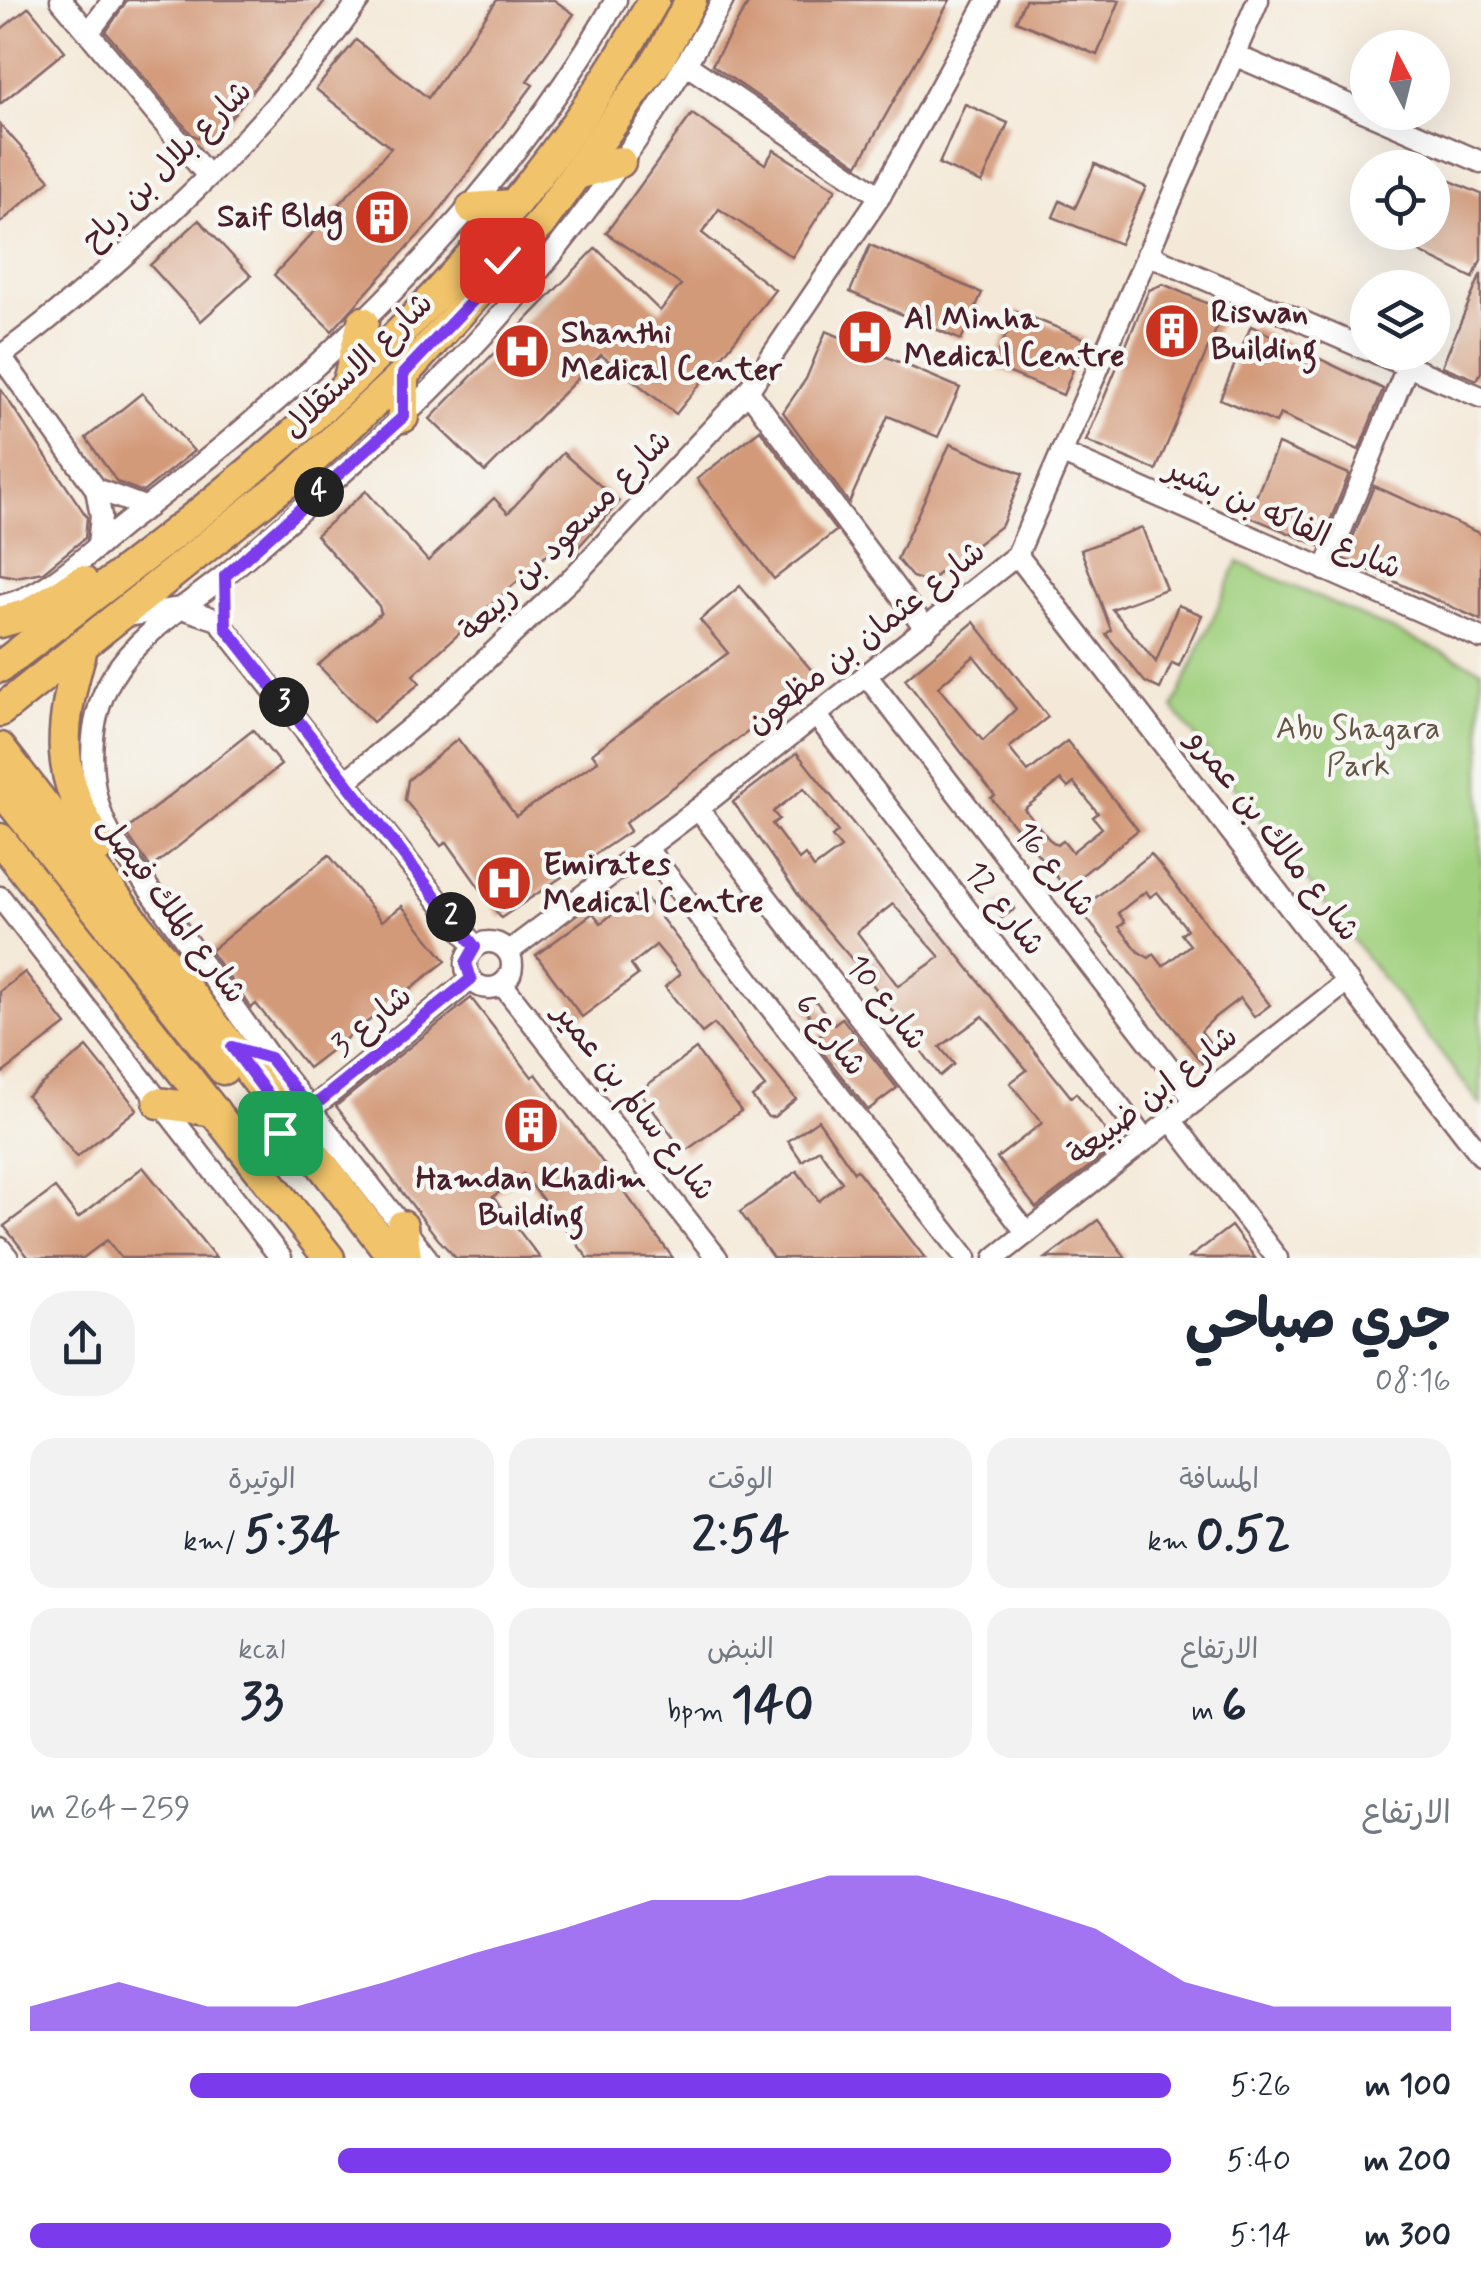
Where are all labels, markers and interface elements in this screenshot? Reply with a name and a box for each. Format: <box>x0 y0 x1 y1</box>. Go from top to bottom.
north arrow <box>1350 30 1450 130</box>
map controls <box>1350 30 1450 370</box>
street label: شارع بلال بن رباح <box>72 71 262 261</box>
button: locate <box>1350 150 1450 250</box>
building icon: Saif Bldg <box>352 187 412 247</box>
place label: Saif Bldg <box>217 196 343 241</box>
pin <box>460 218 545 303</box>
icon: check <box>475 233 530 288</box>
button: layers <box>1350 270 1450 370</box>
street label: شارع الاستقلال <box>273 283 443 449</box>
place label: Riswan Building <box>1211 292 1317 375</box>
place label: Al Minha Medical Centre <box>904 298 1125 377</box>
building icon: Riswan Building <box>1142 301 1202 361</box>
hospital icon: Al Minha Medical Centre <box>835 307 895 367</box>
place label: Shanthi Medical Center <box>561 312 783 391</box>
hospital icon: Shanthi Medical Center <box>492 321 552 381</box>
street label: شارع مسعود بن ربيعة <box>451 421 681 651</box>
street label: شارع الفاكه بن بشير <box>1155 447 1408 590</box>
pin: 4 <box>294 467 344 517</box>
text: 4 <box>311 473 327 510</box>
street label: شارع عثمان بن مظعون <box>738 531 994 745</box>
pin: 3 <box>259 677 309 727</box>
text: 3 <box>278 683 290 720</box>
park label: Abu Shagara Park <box>1276 708 1440 787</box>
street label: شارع مالك بن عمرو <box>1175 719 1369 951</box>
street label: شارع الملك فيصل <box>86 807 256 1013</box>
street label: شارع 16 <box>1004 814 1104 926</box>
place label: Emirates Medical Centre <box>543 844 764 923</box>
hospital icon: Emirates Medical Centre <box>474 853 534 913</box>
street label: شارع 12 <box>954 853 1054 965</box>
pin: 2 <box>426 892 476 942</box>
text: 2 <box>444 898 458 935</box>
street label: شارع 10 <box>835 947 937 1059</box>
street label: شارع 3 <box>323 976 421 1066</box>
street label: شارع 6 <box>784 985 876 1085</box>
street label: شارع سالم بن عمير <box>540 992 725 1211</box>
street label: شارع ابن ضبيعة <box>1059 1016 1247 1176</box>
pin <box>238 1091 323 1176</box>
building icon: Hamdan Khadim Building <box>501 1095 561 1155</box>
icon: arrive <box>253 1106 308 1161</box>
place label: Hamdan Khadim Building <box>416 1158 646 1241</box>
text: جري صباحي <box>1185 1286 1451 1358</box>
button: share <box>30 1291 135 1396</box>
text: 08:16 <box>1375 1360 1451 1402</box>
text: الوتيرة <box>228 1462 296 1499</box>
text: الوقت <box>708 1462 773 1499</box>
text: المسافة <box>1179 1462 1259 1499</box>
text: 5:34 <box>244 1503 340 1569</box>
text: 2:54 <box>691 1503 790 1569</box>
text: 0.52 <box>1196 1503 1291 1569</box>
text: /km <box>183 1524 244 1561</box>
text: km <box>1148 1524 1196 1561</box>
text: kcal <box>238 1632 285 1669</box>
text: النبض <box>707 1632 774 1669</box>
text: الارتفاع <box>1180 1632 1258 1669</box>
text: 33 <box>240 1669 284 1735</box>
text: 140 <box>731 1673 814 1739</box>
text: 6 <box>1221 1673 1247 1739</box>
text: bpm <box>667 1694 731 1731</box>
text: m <box>1191 1694 1221 1731</box>
text: 259–264 m <box>30 1788 191 1830</box>
text: الارتفاع <box>1361 1793 1451 1835</box>
text: 5:26 <box>1230 2065 1291 2107</box>
text: 100 m <box>1365 2065 1451 2107</box>
text: 5:40 <box>1226 2140 1291 2182</box>
text: 200 m <box>1364 2140 1451 2182</box>
text: 5:14 <box>1230 2215 1291 2257</box>
text: 300 m <box>1365 2215 1451 2257</box>

